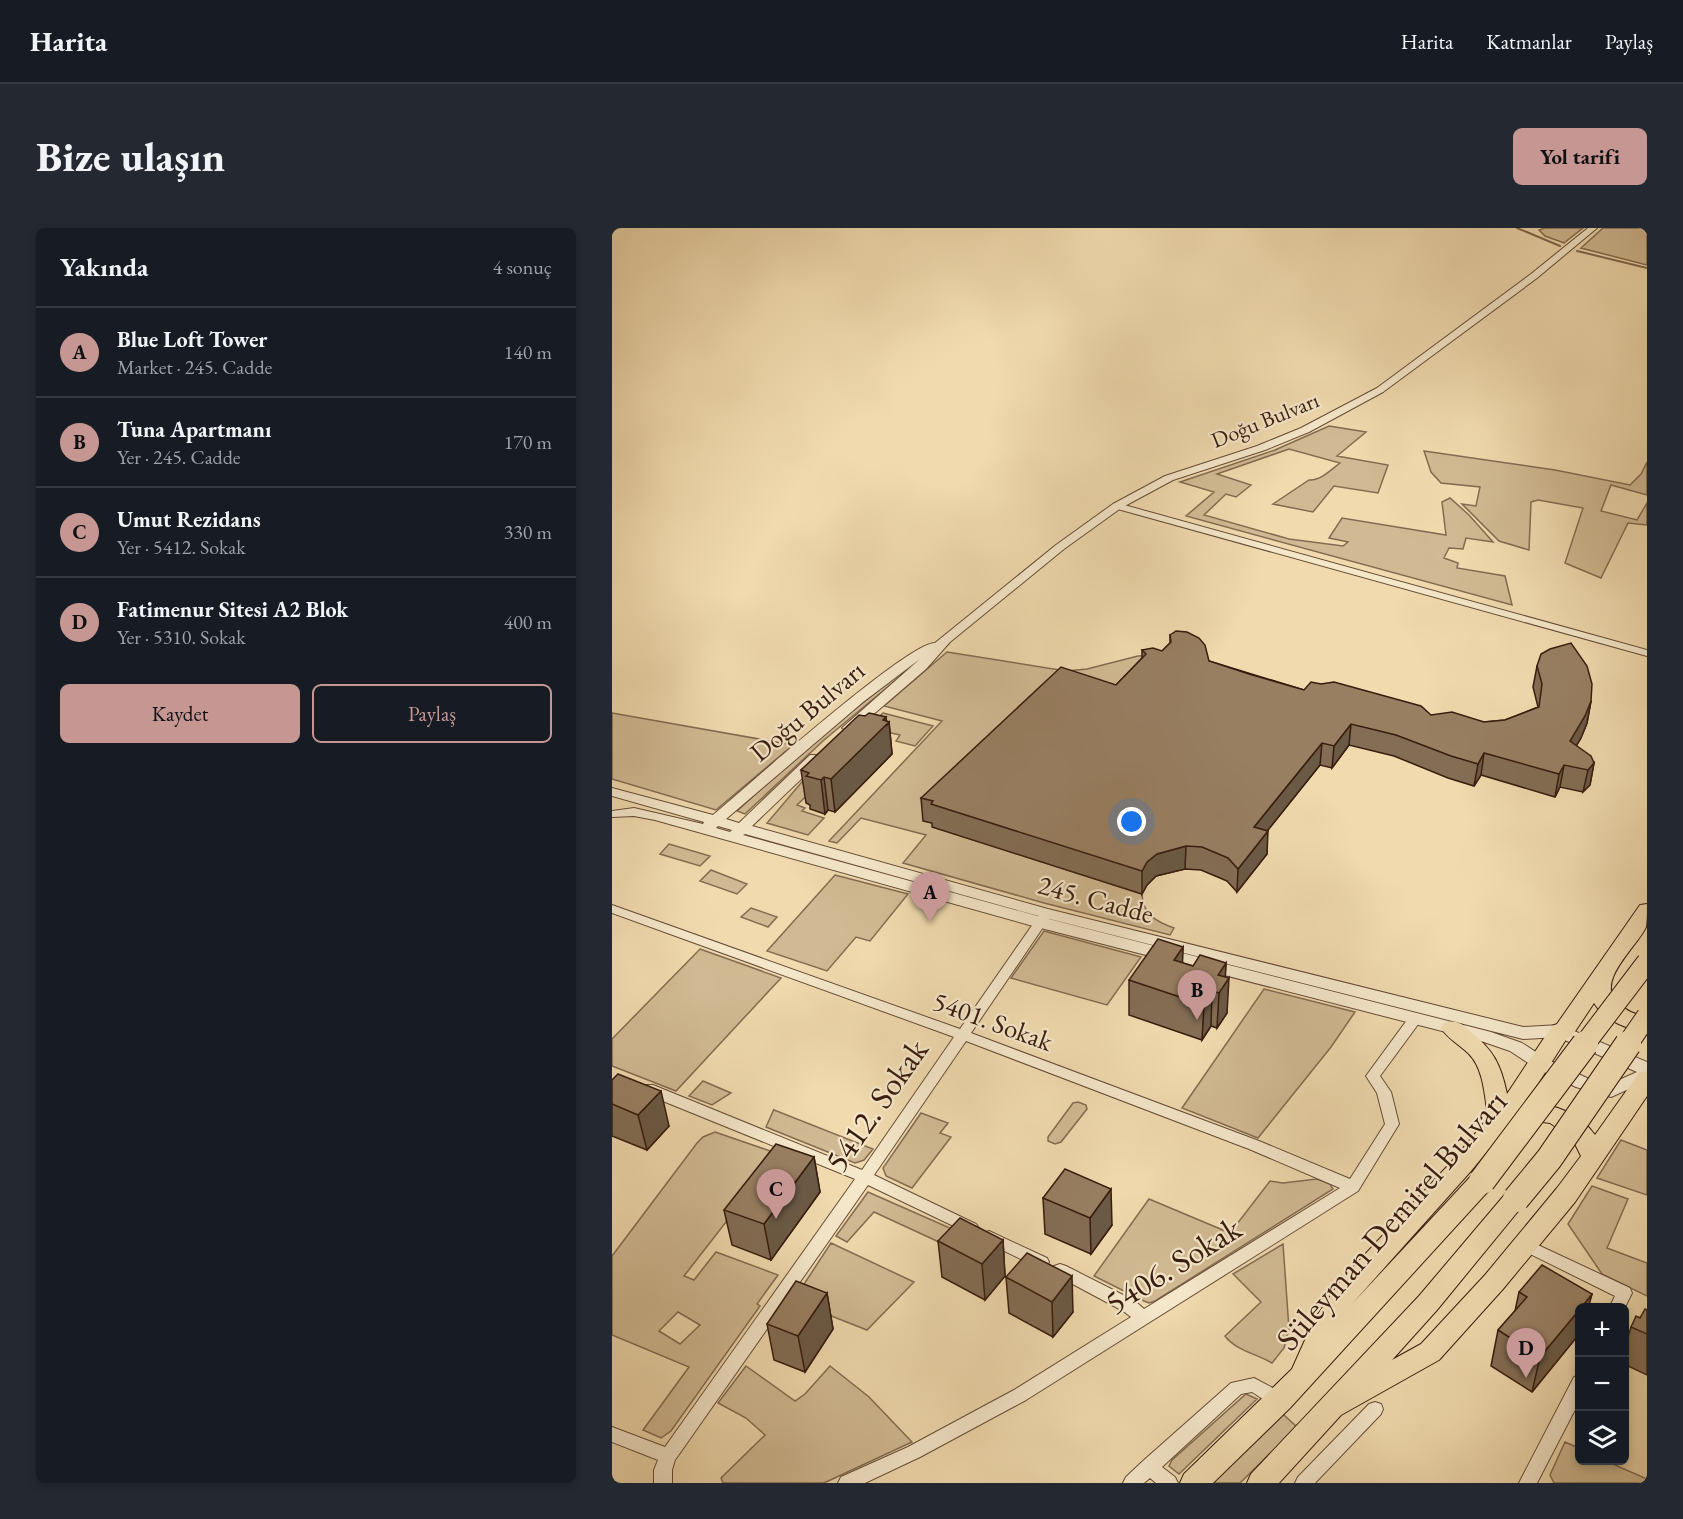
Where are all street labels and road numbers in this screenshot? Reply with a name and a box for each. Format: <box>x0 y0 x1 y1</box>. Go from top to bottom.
street label: Doğu Bulvarı <box>1207 385 1323 455</box>
street label: Doğu Bulvarı <box>742 653 872 769</box>
street label: 245. Cadde <box>1034 867 1158 931</box>
street label: 5401. Sokak <box>928 983 1058 1059</box>
street label: 5412. Sokak <box>815 1030 938 1180</box>
street label: Süleyman Demirel Bulvarı <box>1266 1081 1516 1359</box>
street label: 5406. Sokak <box>1097 1206 1250 1324</box>

